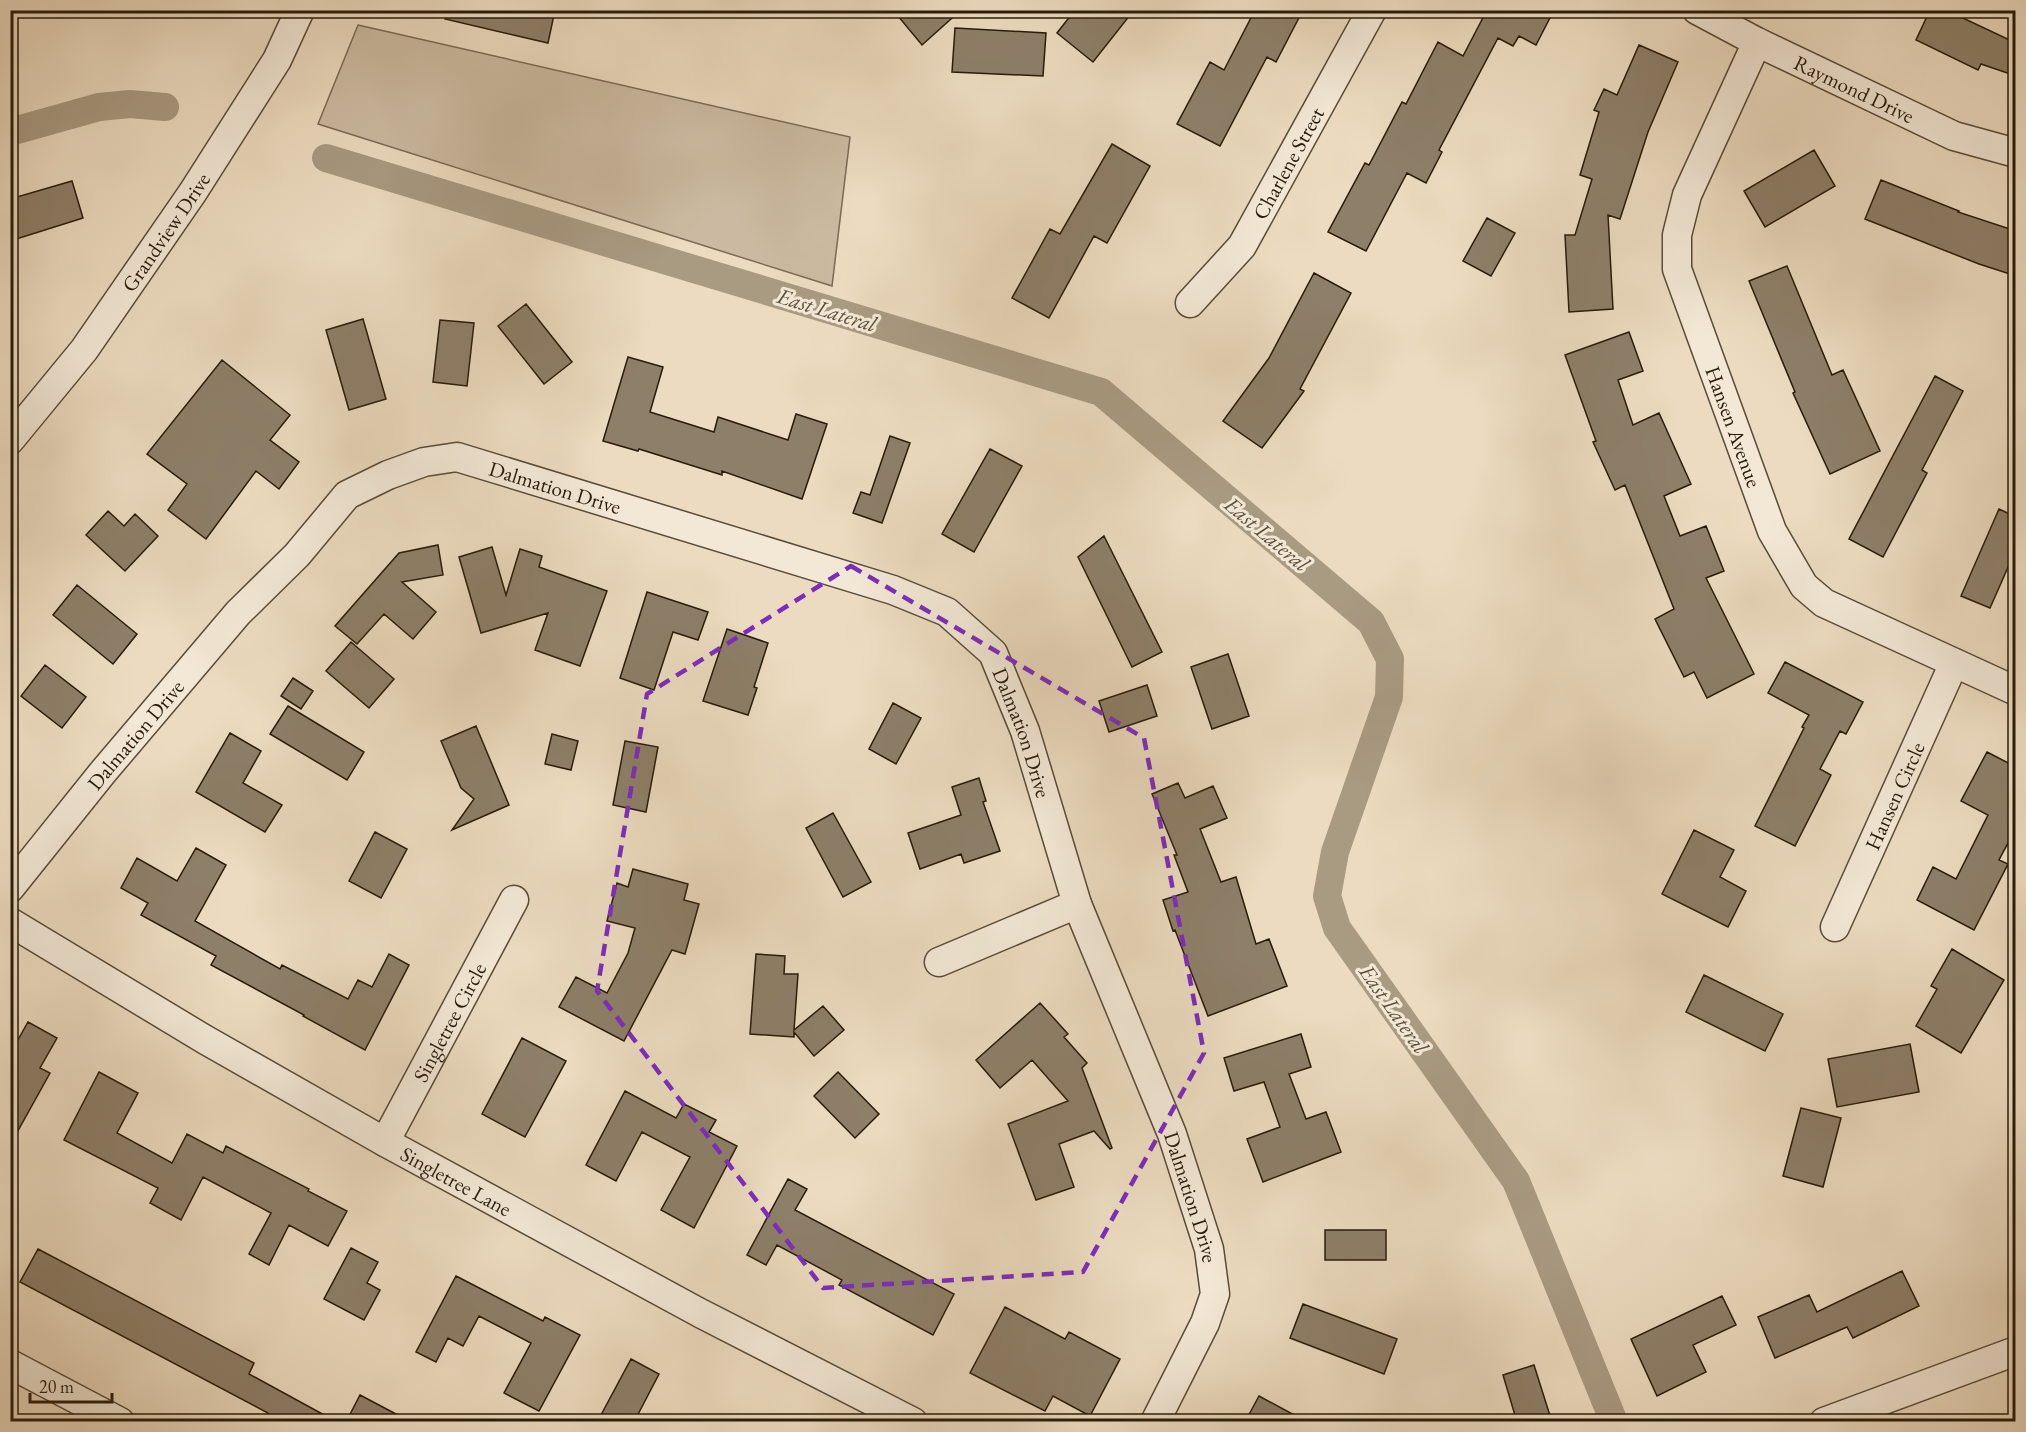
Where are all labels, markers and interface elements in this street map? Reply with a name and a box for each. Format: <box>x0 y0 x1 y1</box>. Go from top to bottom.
street label: Raymond Drive <box>1790 48 1919 129</box>
street label: Charlene Street <box>1246 102 1330 224</box>
street label: Grandview Drive <box>115 167 216 297</box>
water label: East Lateral <box>773 281 881 339</box>
street label: Hansen Avenue <box>1700 362 1768 491</box>
street label: Dalmation Drive <box>486 454 624 520</box>
water label: East Lateral <box>1218 489 1316 578</box>
street label: Dalmation Drive <box>987 663 1058 801</box>
street label: Dalmation Drive <box>81 674 189 795</box>
street label: Hansen Circle <box>1858 737 1930 854</box>
street label: Singletree Circle <box>406 958 492 1086</box>
water label: East Lateral <box>1352 958 1436 1060</box>
street label: Dalmation Drive <box>1158 1128 1224 1264</box>
street label: Singletree Lane <box>396 1140 517 1222</box>
scale bar <box>30 1366 112 1404</box>
text: 20 m <box>39 1375 74 1398</box>

